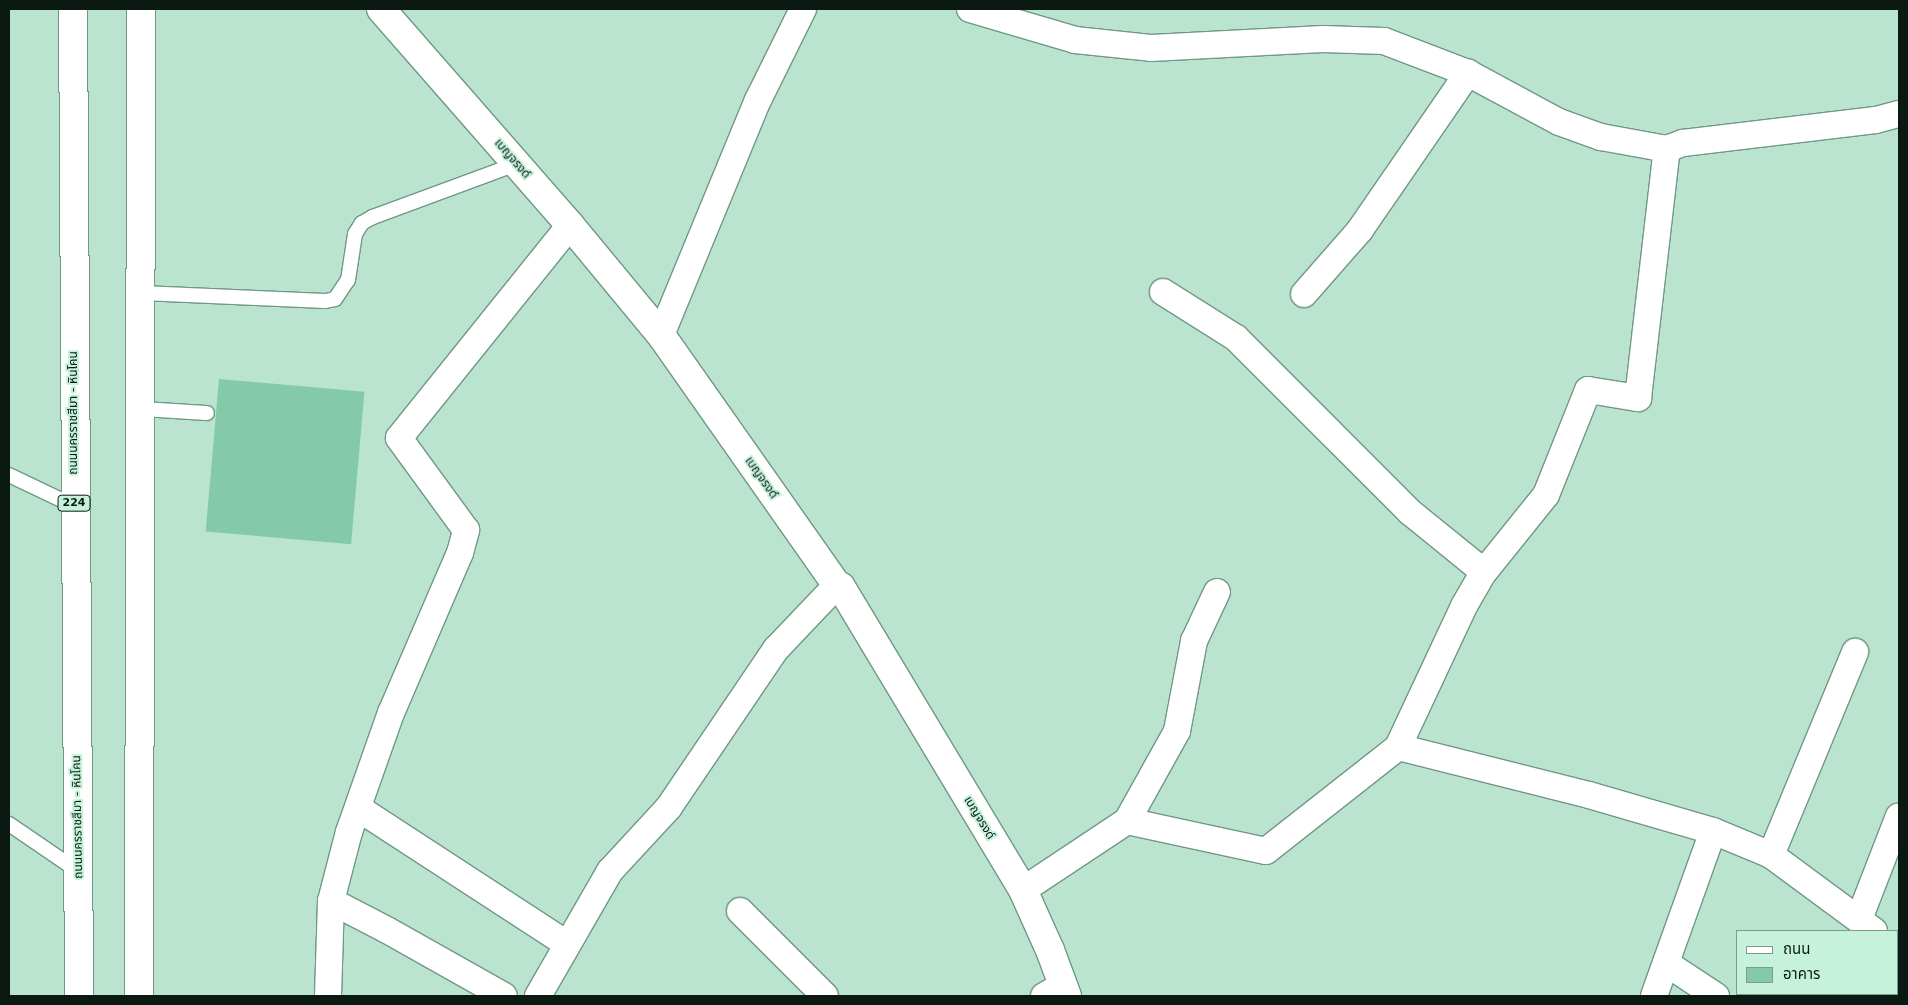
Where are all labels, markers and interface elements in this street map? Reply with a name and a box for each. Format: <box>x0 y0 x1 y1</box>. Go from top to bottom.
street label: เบญจรงด์ <box>491 136 533 182</box>
street label: ถนนนครราชสีมา - หินโคน <box>67 351 81 475</box>
street label: เบญจรงด์ <box>741 454 781 502</box>
road number: 224 <box>56 494 92 512</box>
street label: ถนนนครราชสีมา - หินโคน <box>70 755 86 879</box>
street label: เบญจรงด์ <box>961 794 997 842</box>
legend <box>1736 930 1898 995</box>
text: ถนน <box>1783 940 1810 958</box>
text: อาคาร <box>1783 965 1820 983</box>

